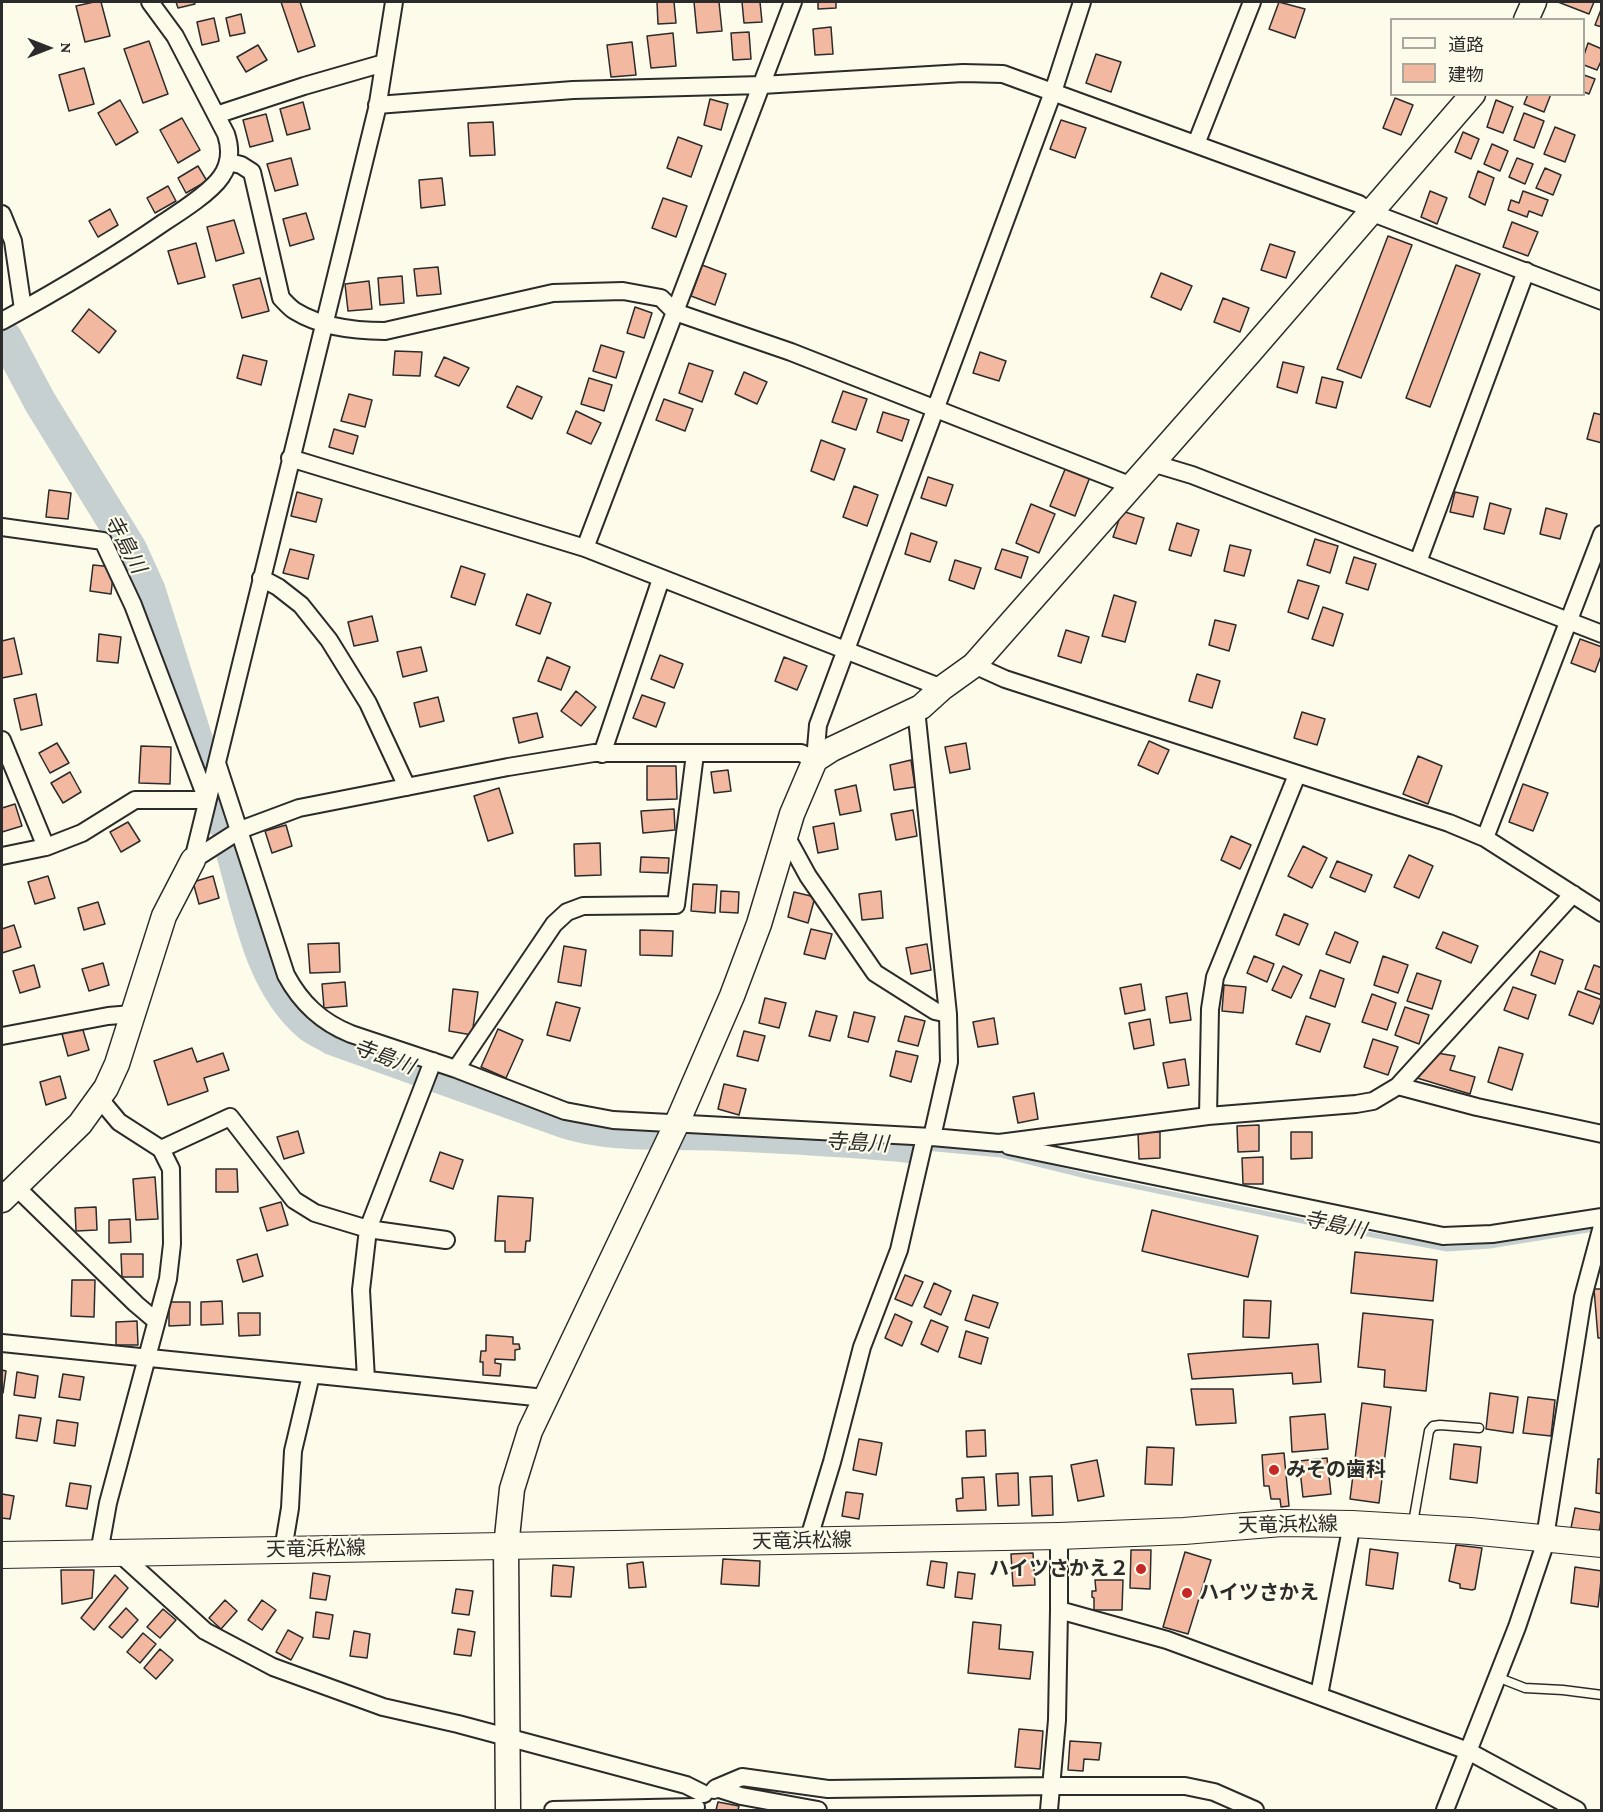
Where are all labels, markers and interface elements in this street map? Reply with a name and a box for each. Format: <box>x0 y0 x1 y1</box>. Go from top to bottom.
north arrow <box>18 18 78 78</box>
legend <box>1390 18 1585 96</box>
text: 道路 <box>1448 35 1484 55</box>
text: N <box>58 43 75 53</box>
text: 建物 <box>1448 65 1484 85</box>
water label: 寺島川 <box>99 510 151 578</box>
water label: 寺島川 <box>350 1034 418 1080</box>
water label: 寺島川 <box>825 1129 889 1157</box>
water label: 寺島川 <box>1302 1206 1368 1244</box>
place label: みその歯科 <box>1286 1458 1386 1482</box>
marker: みその歯科 <box>1267 1463 1281 1477</box>
street label: 天竜浜松線 <box>1238 1512 1338 1538</box>
street label: 天竜浜松線 <box>752 1528 852 1554</box>
street label: 天竜浜松線 <box>266 1536 366 1562</box>
place label: ハイツさかえ２ <box>989 1557 1129 1581</box>
marker: ハイツさかえ２ <box>1134 1562 1148 1576</box>
place label: ハイツさかえ <box>1199 1581 1319 1605</box>
marker: ハイツさかえ <box>1180 1586 1194 1600</box>

